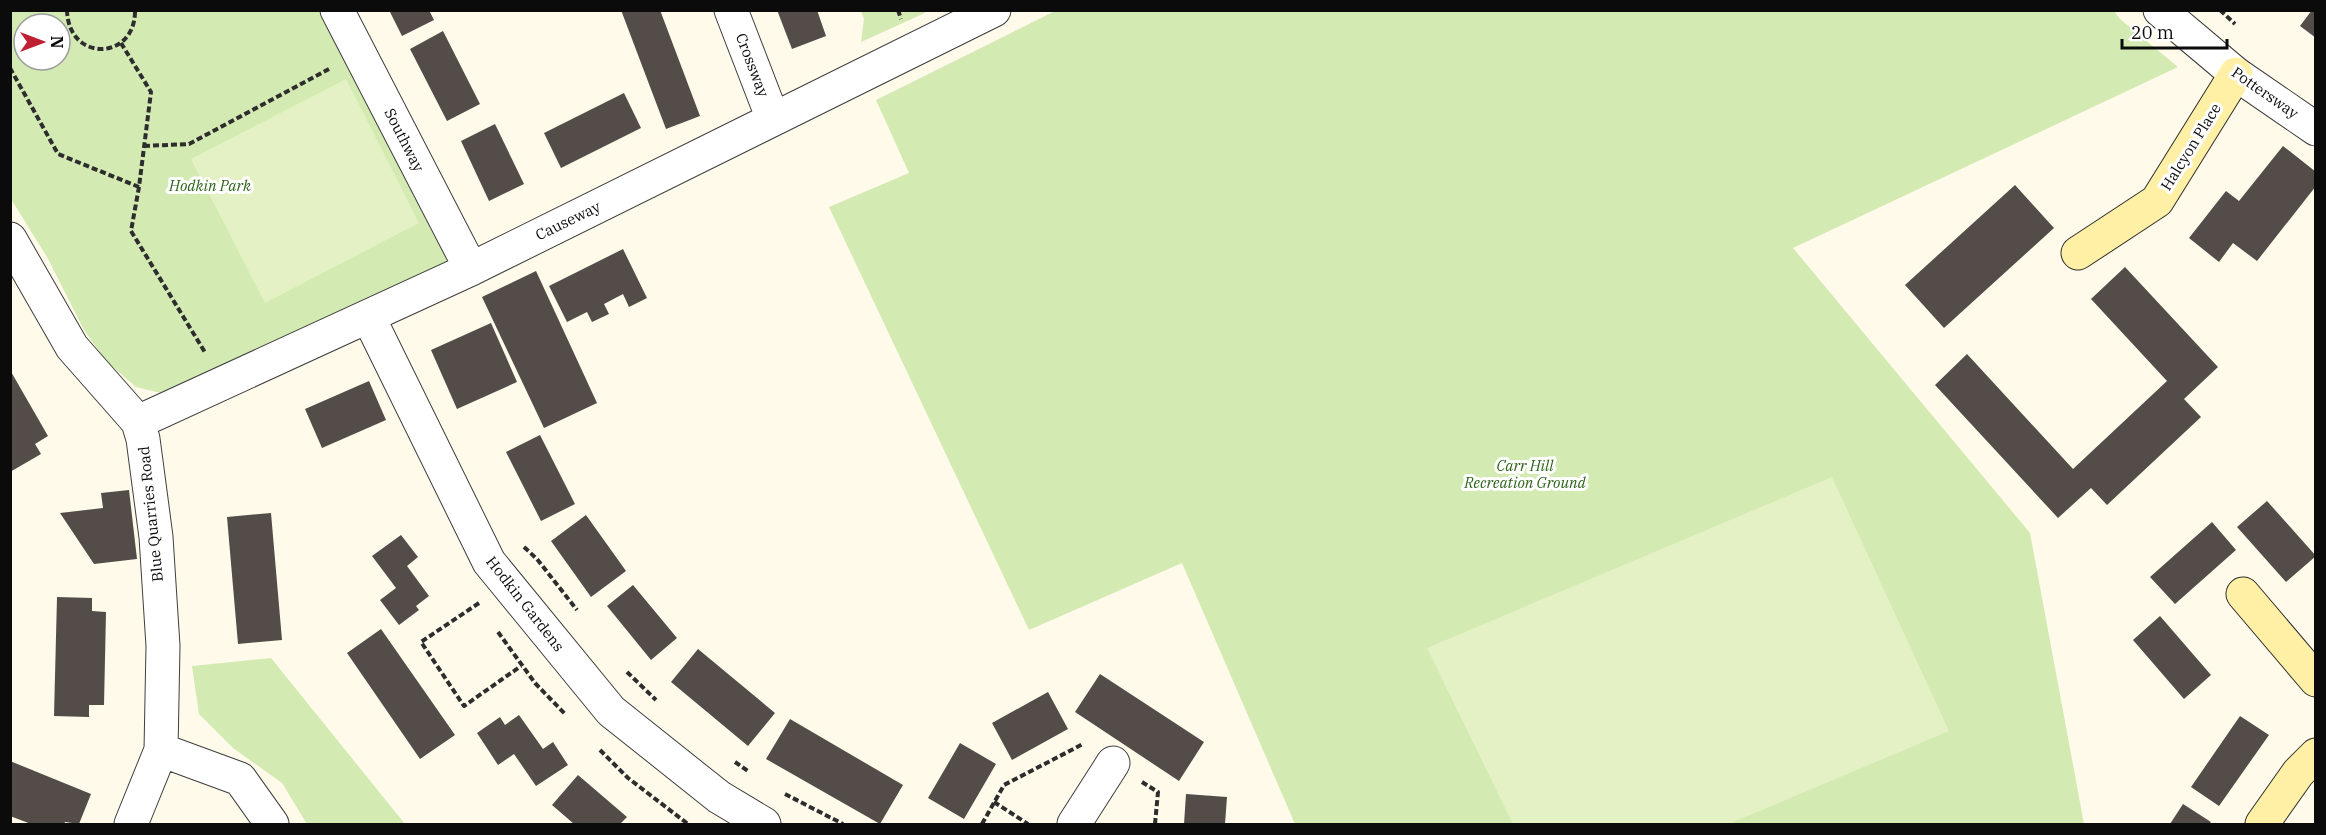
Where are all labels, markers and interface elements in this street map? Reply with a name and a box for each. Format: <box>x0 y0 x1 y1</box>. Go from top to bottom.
north arrow <box>12 12 72 72</box>
scale bar <box>2122 12 2227 50</box>
text: 20 m <box>2131 21 2174 44</box>
street label: Crossway <box>732 30 773 99</box>
text: N <box>47 36 67 48</box>
street label: Pottersway <box>2228 63 2302 123</box>
street label: Halcyon Place <box>2156 100 2225 194</box>
street label: Southway <box>380 105 428 175</box>
park label: Hodkin Park <box>168 176 251 195</box>
street label: Causeway <box>532 197 603 244</box>
street label: Blue Quarries Road <box>134 445 167 583</box>
park label: Carr Hill Recreation Ground <box>1463 456 1587 492</box>
street label: Hodkin Gardens <box>482 552 569 655</box>

